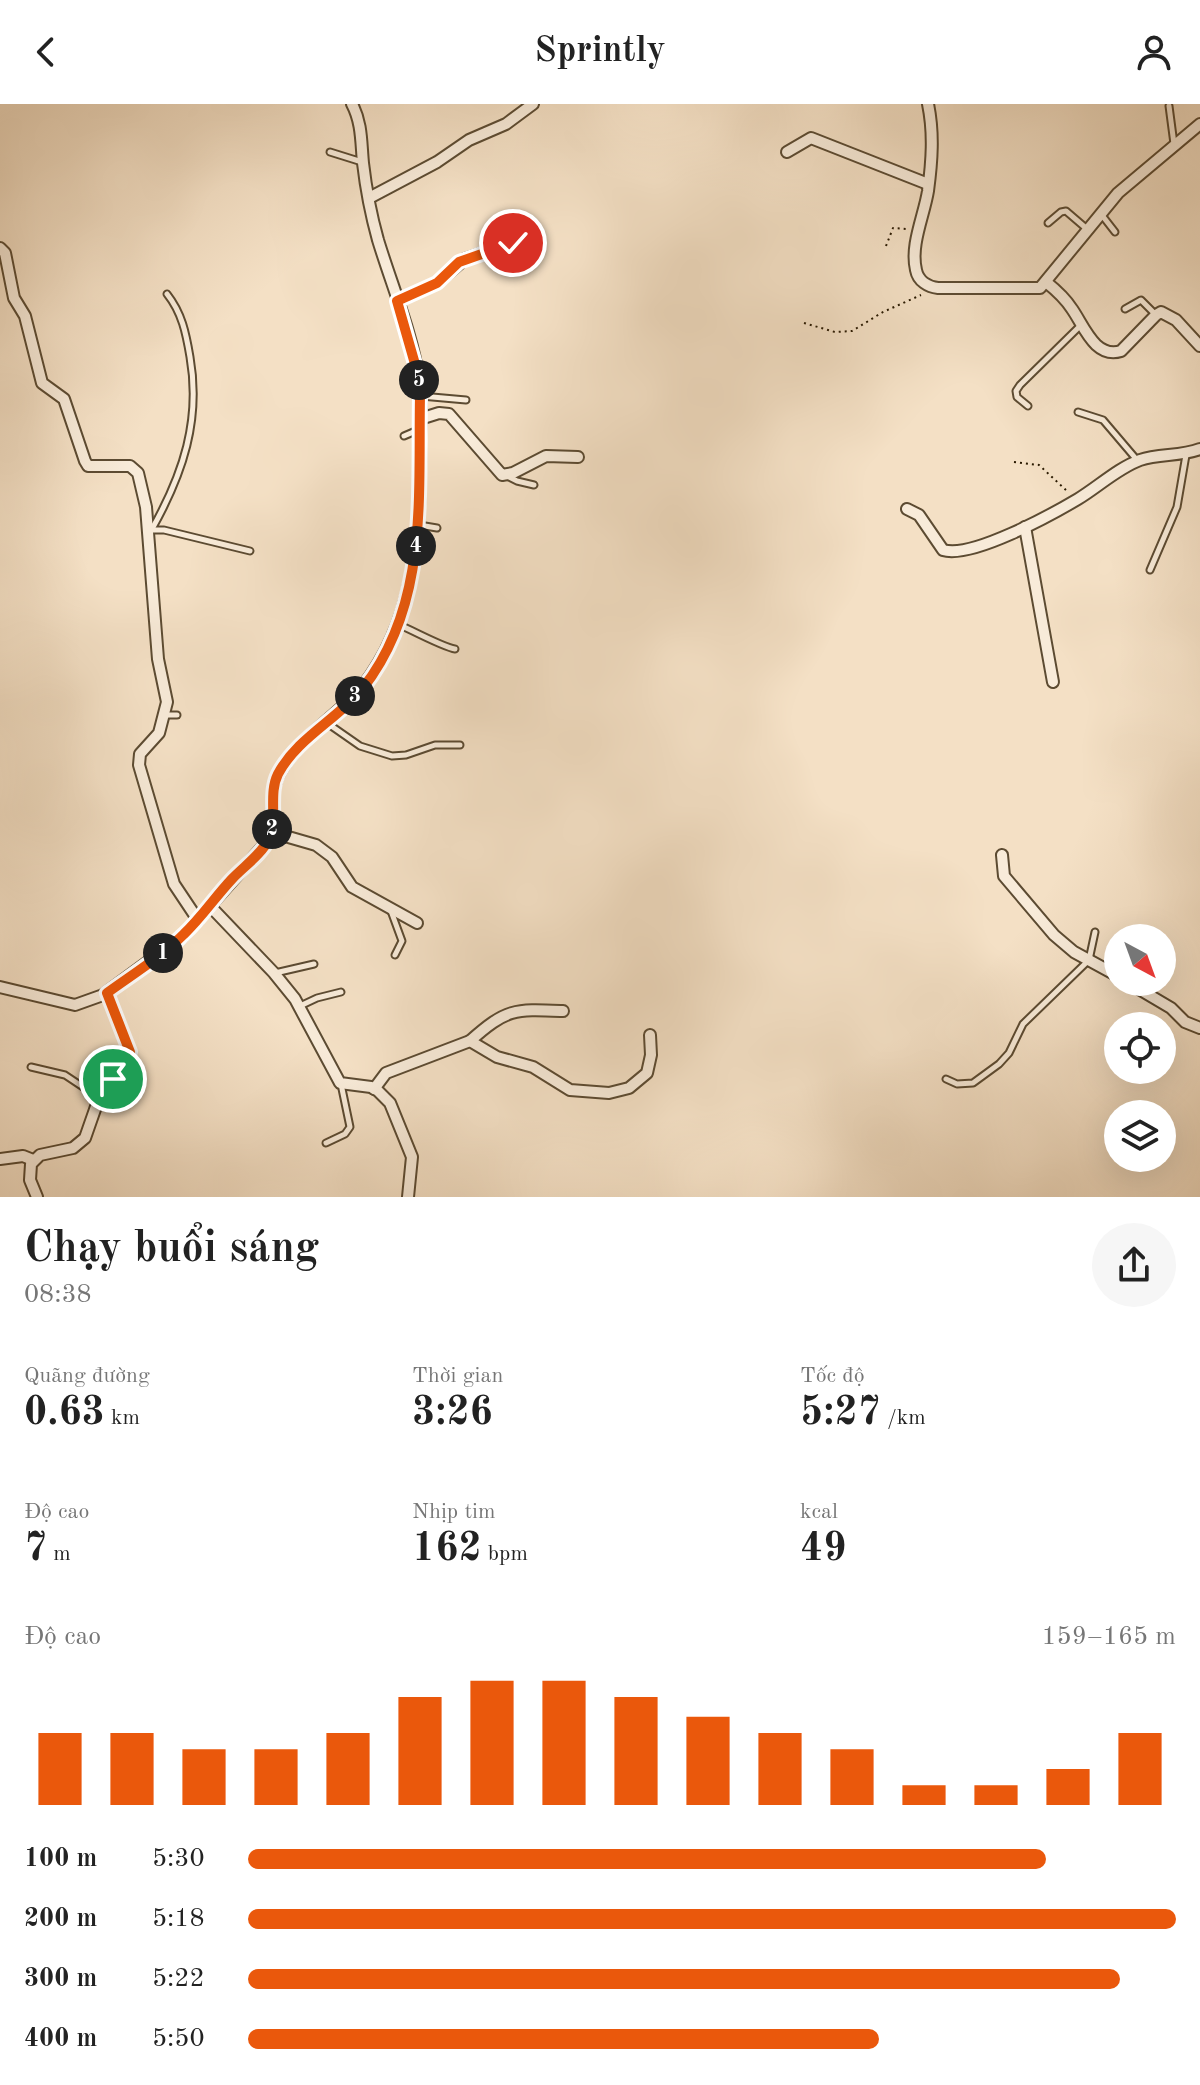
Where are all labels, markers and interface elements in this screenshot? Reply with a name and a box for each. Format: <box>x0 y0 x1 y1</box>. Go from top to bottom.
icon: back <box>24 30 68 74</box>
icon: person <box>1132 30 1176 74</box>
text: Sprintly <box>534 34 666 70</box>
pin <box>479 209 547 277</box>
icon: check <box>491 221 535 265</box>
pin: 5 <box>399 360 439 400</box>
text: 5 <box>413 369 425 391</box>
pin: 4 <box>396 526 436 566</box>
text: 4 <box>410 535 422 557</box>
pin: 3 <box>335 676 375 716</box>
text: 3 <box>349 685 361 707</box>
pin: 2 <box>252 809 292 849</box>
text: 2 <box>266 818 278 840</box>
north arrow <box>1104 924 1176 996</box>
map controls <box>1104 924 1176 1172</box>
pin: 1 <box>143 933 183 973</box>
text: 1 <box>157 942 169 964</box>
button: locate <box>1104 1012 1176 1084</box>
pin <box>79 1045 147 1113</box>
icon: arrive <box>91 1057 135 1101</box>
button: layers <box>1104 1100 1176 1172</box>
button: share <box>1092 1223 1176 1307</box>
text: Chạy buổi sáng <box>24 1227 319 1271</box>
text: 08:38 <box>24 1282 92 1308</box>
text: Quãng đường <box>24 1365 150 1387</box>
text: Thời gian <box>412 1365 503 1387</box>
text: Tốc độ <box>800 1365 865 1387</box>
text: 0.63 <box>24 1394 105 1434</box>
text: 3:26 <box>412 1394 493 1434</box>
text: 5:27 <box>800 1394 881 1434</box>
text: km <box>105 1407 140 1429</box>
text: /km <box>881 1407 926 1429</box>
text: Độ cao <box>24 1501 89 1523</box>
text: Nhịp tim <box>412 1501 496 1523</box>
text: kcal <box>800 1501 838 1523</box>
text: 7 <box>24 1530 47 1570</box>
text: 162 <box>412 1530 482 1570</box>
text: 49 <box>800 1530 846 1570</box>
text: m <box>47 1543 71 1565</box>
text: bpm <box>482 1543 528 1565</box>
text: Độ cao <box>24 1624 101 1650</box>
text: 159–165 m <box>1041 1624 1176 1650</box>
text: 100 m <box>24 1846 97 1872</box>
text: 5:30 <box>152 1846 205 1872</box>
text: 200 m <box>24 1906 97 1932</box>
text: 5:18 <box>152 1906 205 1932</box>
text: 300 m <box>24 1966 97 1992</box>
text: 5:22 <box>152 1966 205 1992</box>
text: 400 m <box>24 2026 97 2052</box>
text: 5:50 <box>152 2026 205 2052</box>

